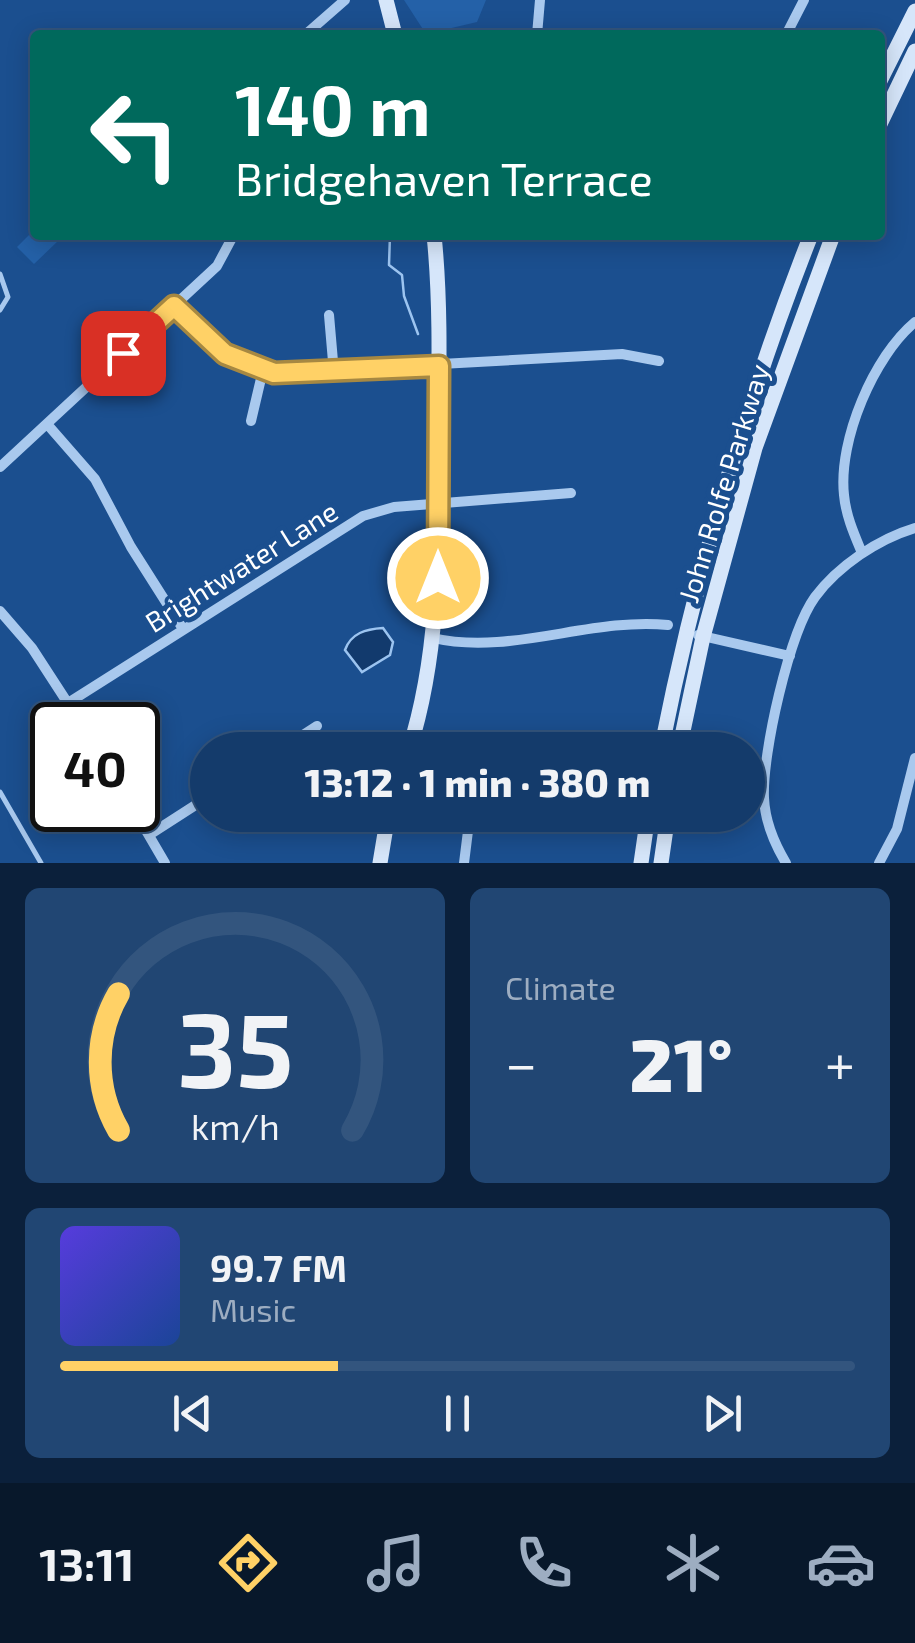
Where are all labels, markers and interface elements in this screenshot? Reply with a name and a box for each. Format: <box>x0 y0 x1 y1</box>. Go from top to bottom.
text: 140 m <box>235 66 431 150</box>
icon: left <box>70 70 200 200</box>
text: Bridgehaven Terrace <box>235 151 653 205</box>
pin <box>81 311 166 396</box>
icon: arrive <box>96 326 151 381</box>
street label: John Rolfe Parkway <box>671 359 776 606</box>
street label: Brightwater Lane <box>139 493 343 639</box>
position arrow <box>386 526 490 630</box>
speed limit sign: 40 <box>30 702 160 832</box>
text: 13:12 · 1 min · 380 m <box>305 759 650 805</box>
text: Climate <box>505 968 616 1006</box>
text: 35 <box>177 984 293 1109</box>
text: 21° <box>629 1017 733 1107</box>
text: − <box>505 1029 537 1095</box>
text: + <box>825 1029 855 1095</box>
text: km/h <box>191 1104 279 1147</box>
text: 99.7 FM <box>210 1244 347 1290</box>
text: Music <box>210 1290 296 1328</box>
icon: previous <box>165 1386 220 1441</box>
icon: pause <box>430 1386 485 1441</box>
icon: next <box>695 1386 750 1441</box>
icon: directions <box>213 1528 283 1598</box>
icon: music <box>361 1528 431 1598</box>
icon: phone <box>509 1528 579 1598</box>
icon: climate <box>658 1528 728 1598</box>
icon: car <box>806 1528 876 1598</box>
text: 13:11 <box>39 1536 135 1590</box>

